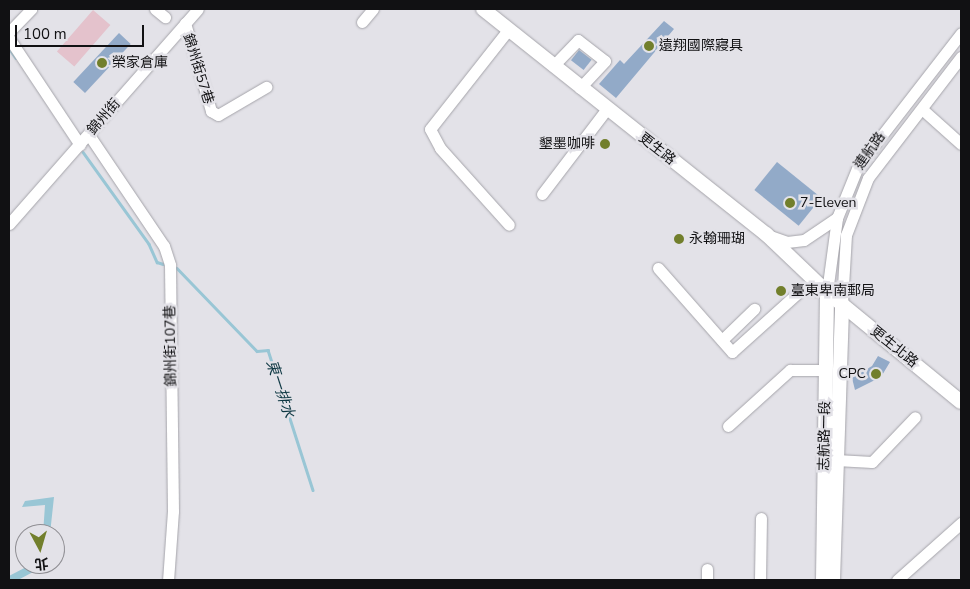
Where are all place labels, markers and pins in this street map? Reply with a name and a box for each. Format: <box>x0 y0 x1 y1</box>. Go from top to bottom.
place label: 遠翔國際寢具 <box>659 38 743 54</box>
marker: 遠翔國際寢具 <box>643 40 655 52</box>
place label: 榮家倉庫 <box>112 55 168 71</box>
marker: 榮家倉庫 <box>96 57 108 69</box>
place label: 墾墨咖啡 <box>539 136 595 152</box>
marker: 墾墨咖啡 <box>599 138 611 150</box>
place label: 7-Eleven <box>800 195 856 211</box>
marker: 7-Eleven <box>784 197 796 209</box>
place label: 永翰珊瑚 <box>689 231 745 247</box>
marker: 永翰珊瑚 <box>673 233 685 245</box>
place label: 臺東卑南郵局 <box>791 283 875 299</box>
marker: 臺東卑南郵局 <box>775 285 787 297</box>
place label: CPC <box>838 366 866 382</box>
marker: CPC <box>870 368 882 380</box>

